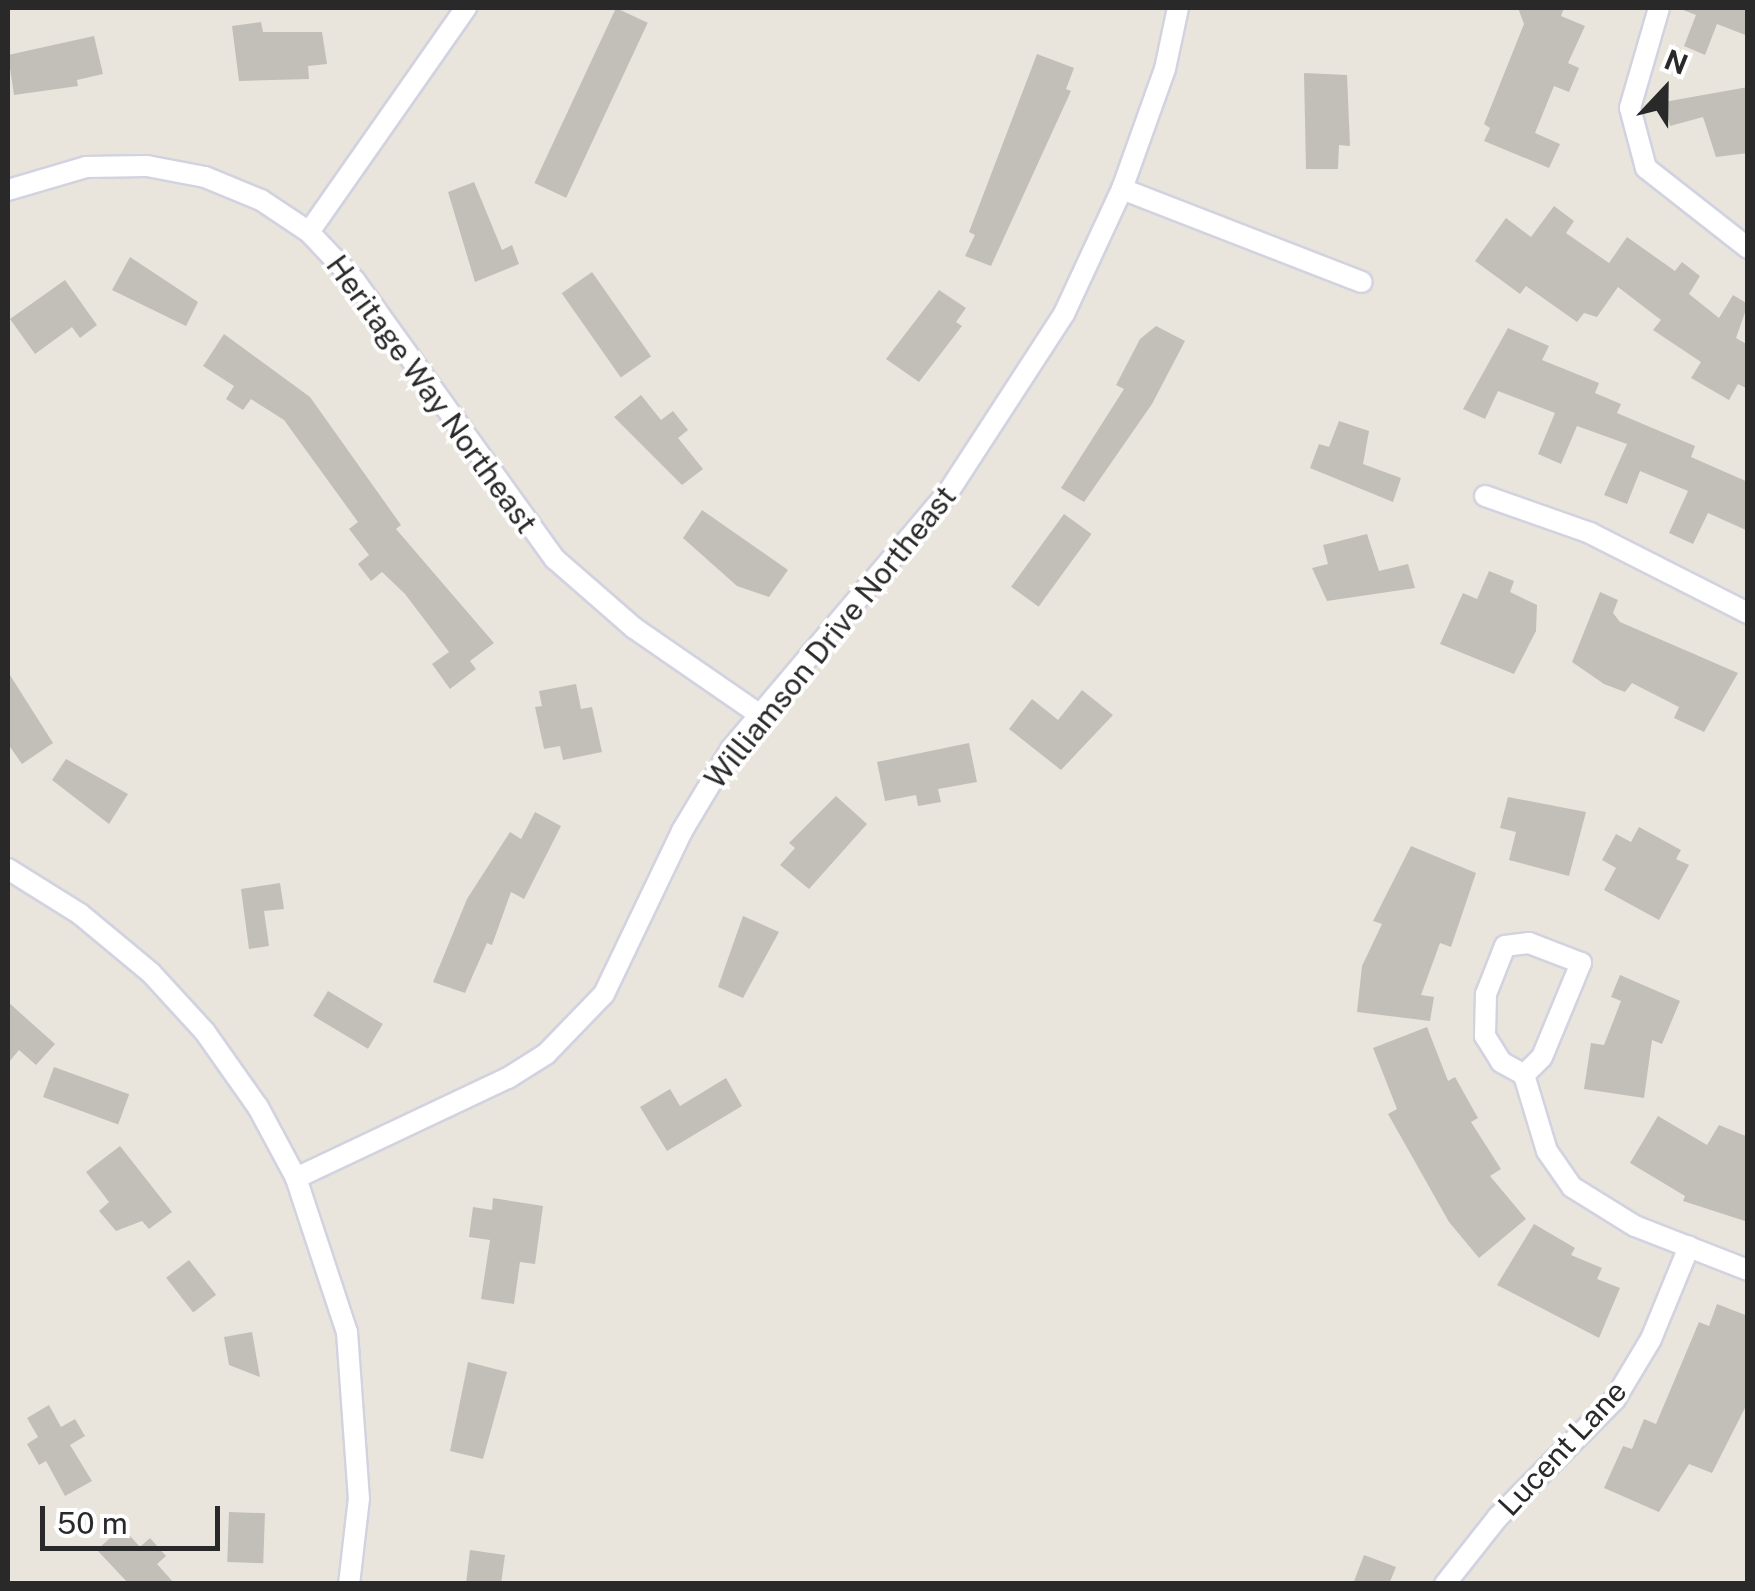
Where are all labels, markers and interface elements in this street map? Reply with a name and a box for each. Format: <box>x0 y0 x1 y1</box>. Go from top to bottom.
north arrow <box>1615 40 1715 140</box>
text: N <box>1660 42 1693 81</box>
street label: Heritage Way Northeast <box>319 248 545 540</box>
street label: Williamson Drive Northeast <box>697 478 963 796</box>
street label: Lucent Lane <box>1490 1373 1634 1523</box>
scale bar <box>45 1486 225 1548</box>
text: 50 m <box>57 1505 128 1541</box>

